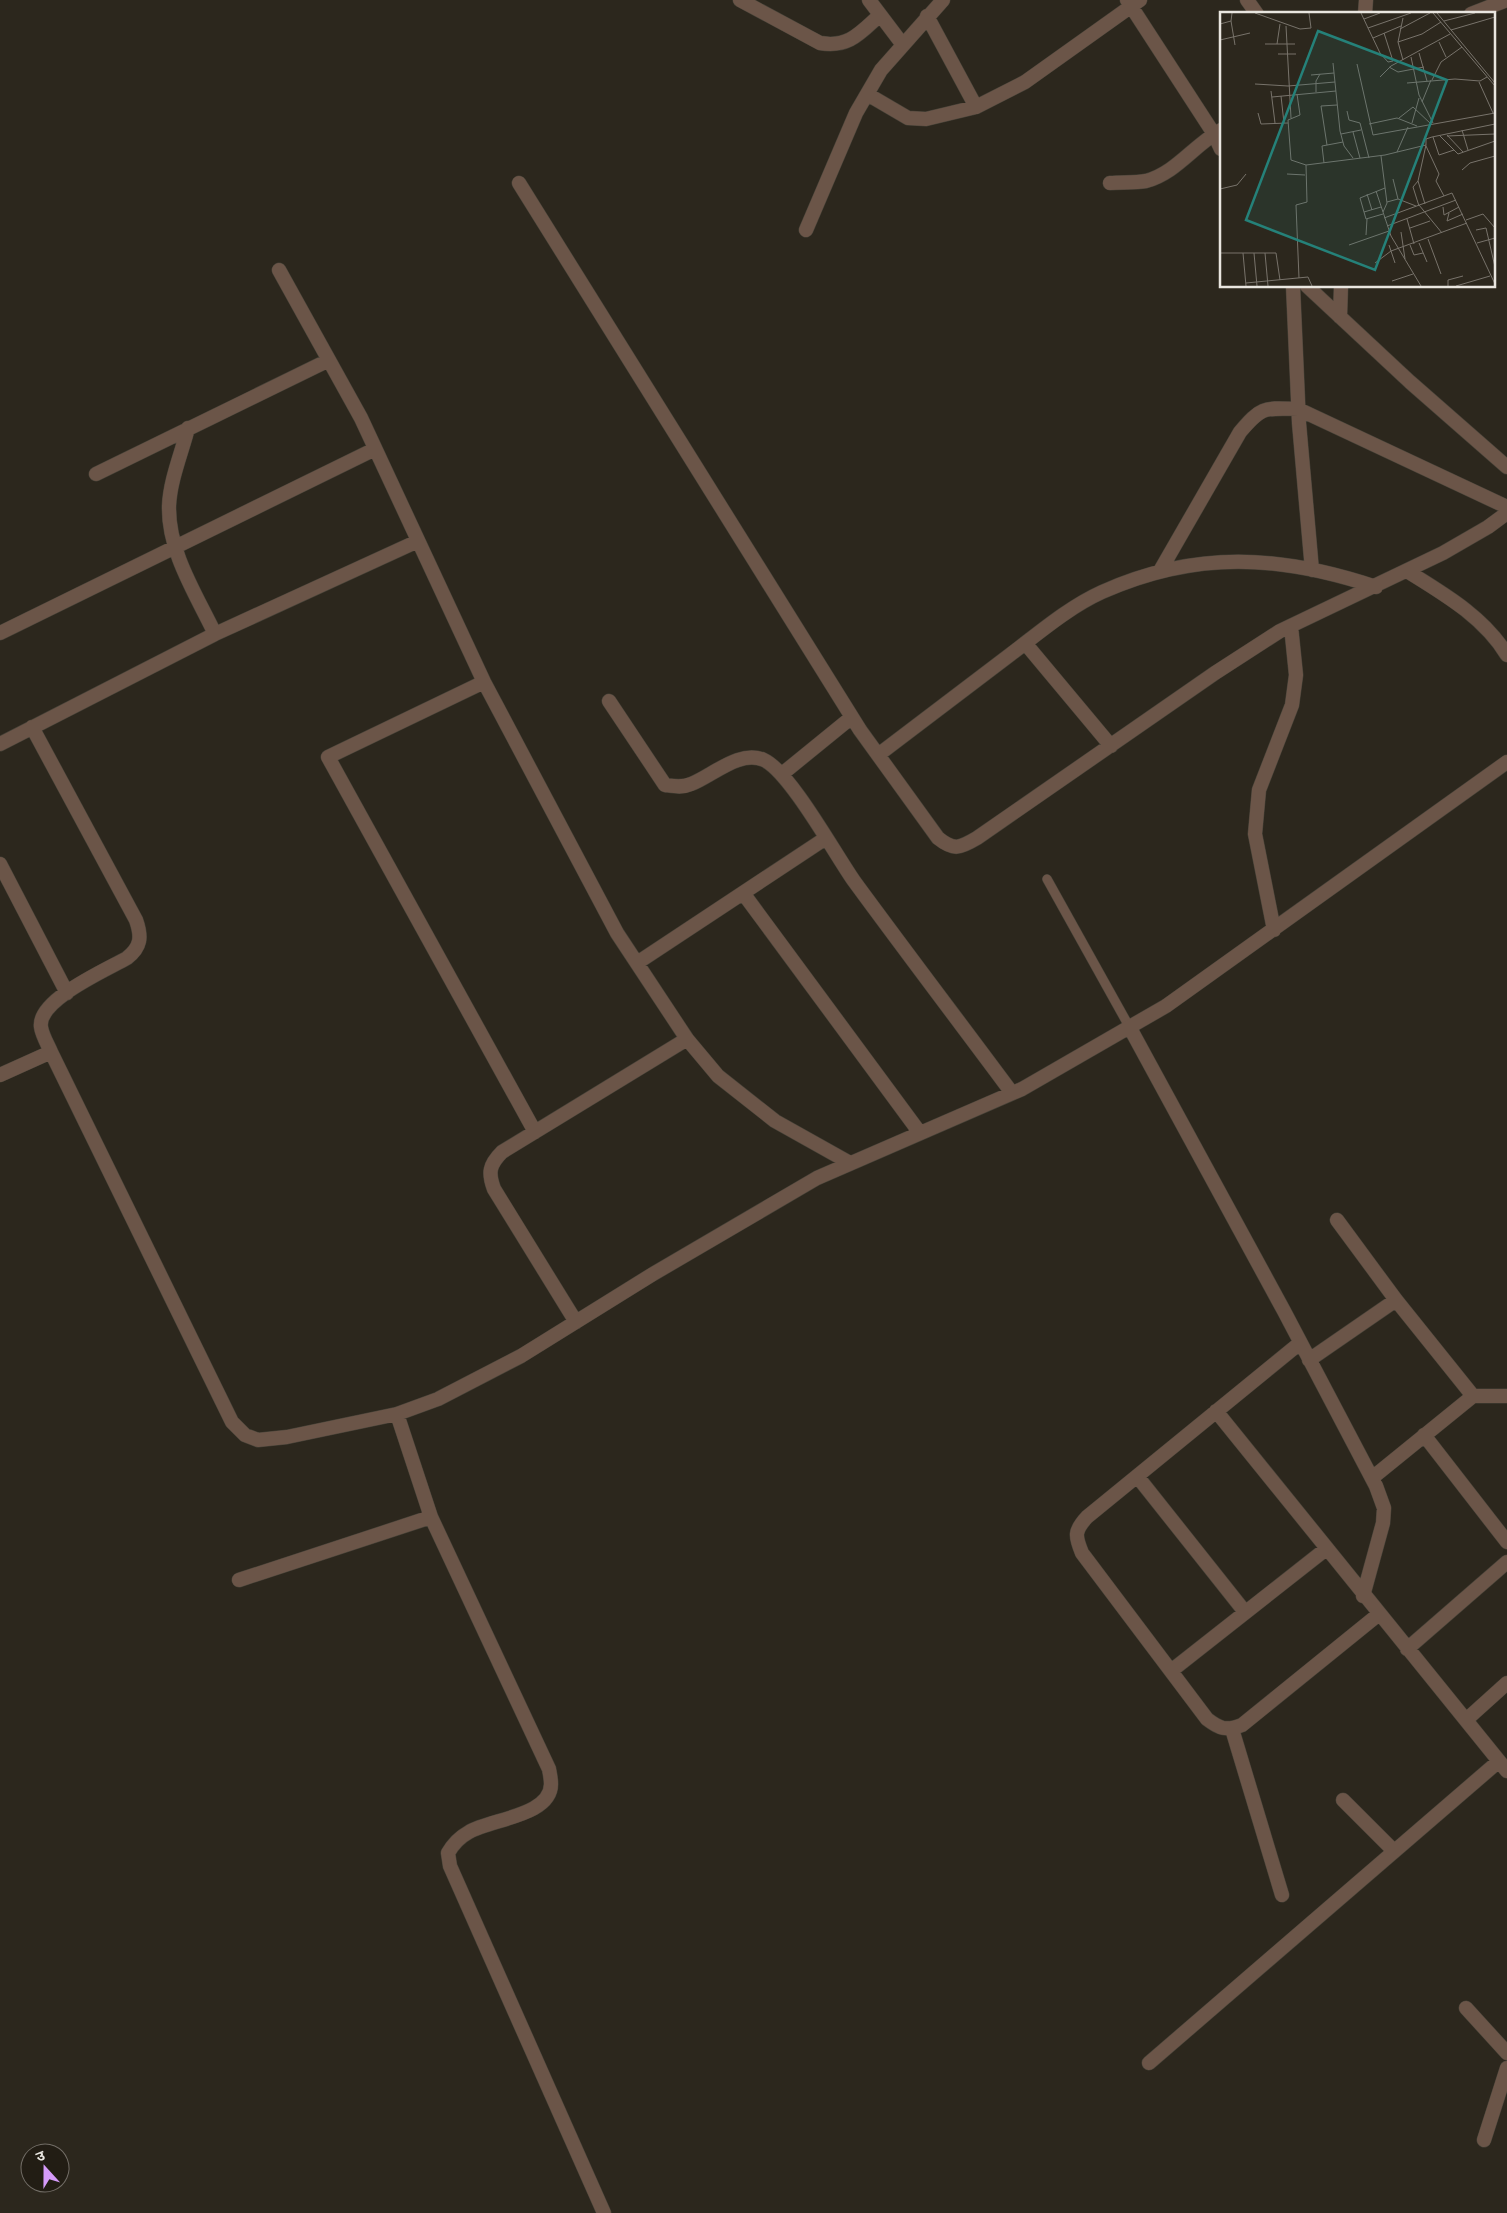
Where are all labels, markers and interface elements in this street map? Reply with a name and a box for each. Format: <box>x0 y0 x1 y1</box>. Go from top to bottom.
inset map <box>1220 12 1494 288</box>
north arrow <box>20 2143 70 2193</box>
text: उ <box>33 2146 48 2166</box>

